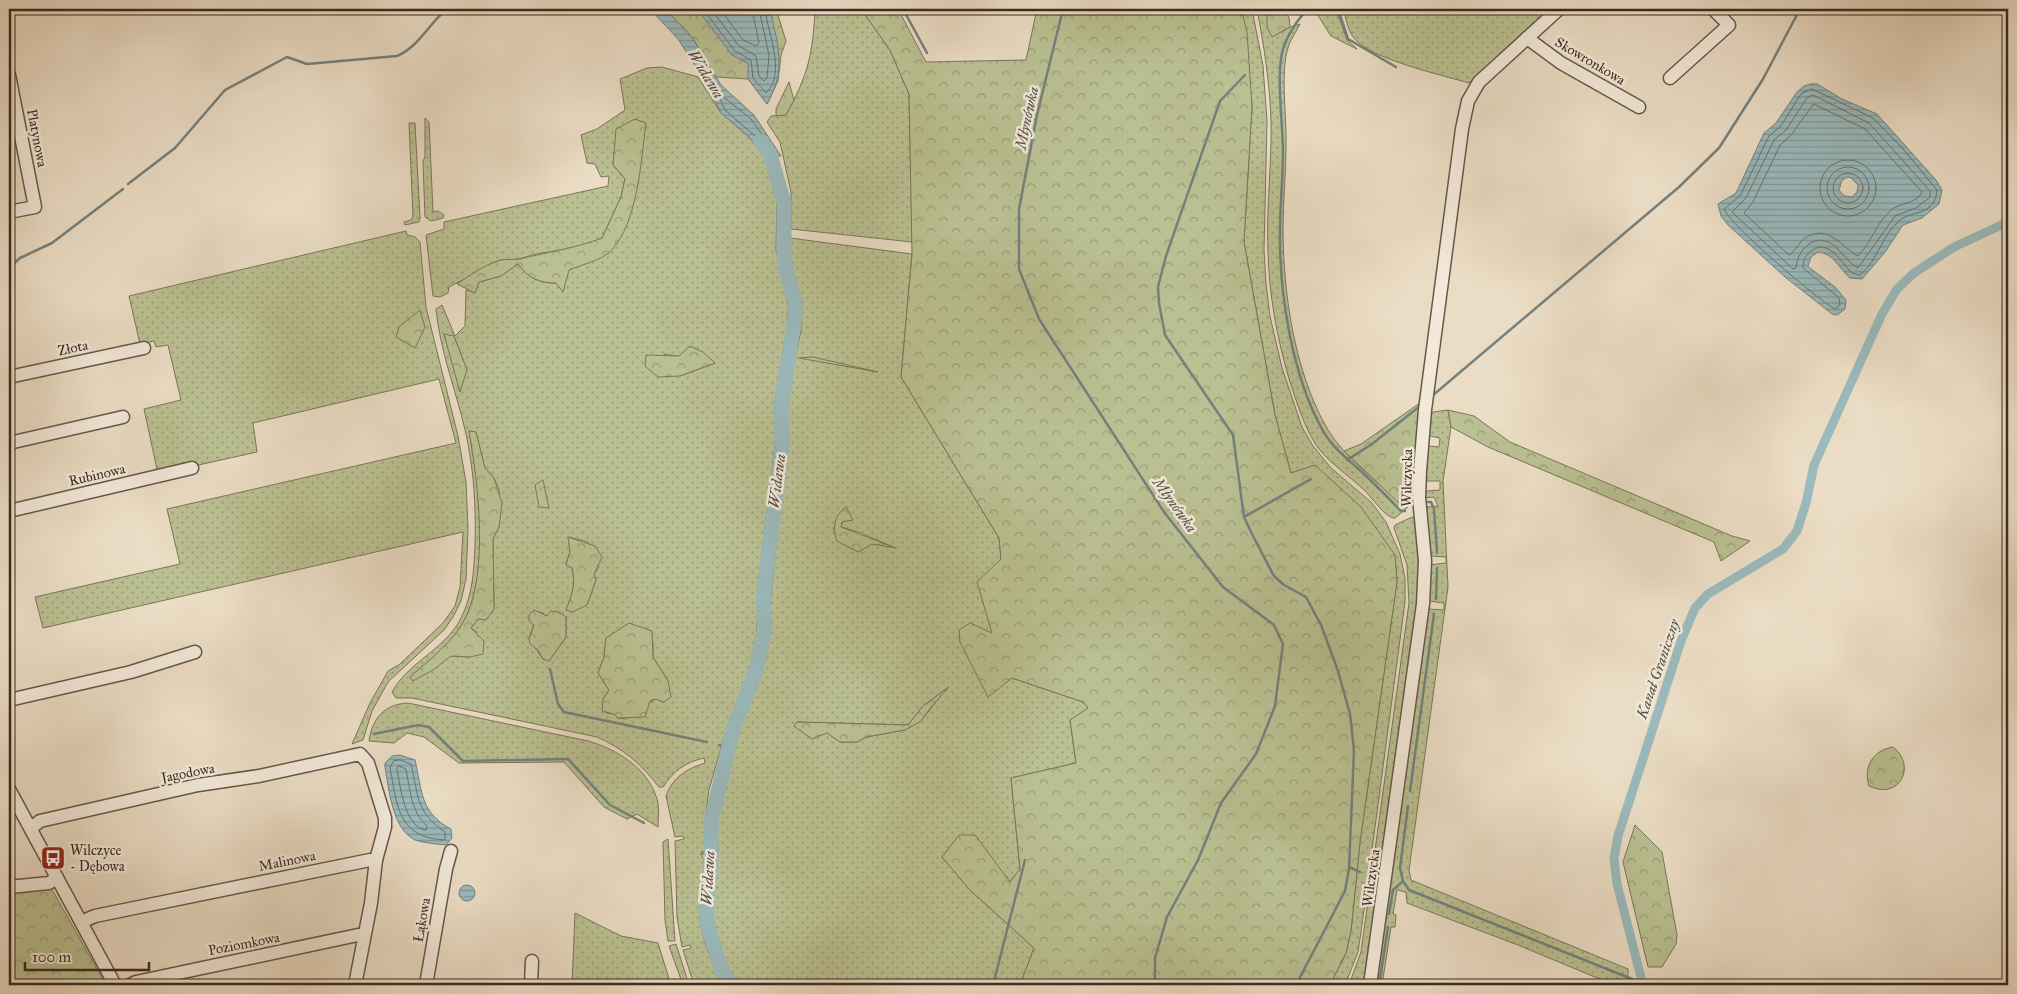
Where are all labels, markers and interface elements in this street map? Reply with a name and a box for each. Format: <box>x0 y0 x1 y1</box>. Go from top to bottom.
street label: Skowronkowa <box>1552 33 1628 89</box>
water label: Widawa <box>684 46 728 102</box>
water label: Młynówka <box>1011 85 1042 153</box>
street label: Platynowa <box>23 107 51 169</box>
street label: Złota <box>56 336 90 359</box>
street label: Wilczycka <box>1398 449 1416 507</box>
water label: Widawa <box>765 453 789 509</box>
street label: Rubinowa <box>67 460 127 490</box>
water label: Młynówka <box>1148 472 1201 536</box>
water label: Kanał Graniczny <box>1632 616 1684 722</box>
street label: Jagodowa <box>158 759 216 788</box>
place label: Wilczyce - Dębowa <box>70 842 125 875</box>
bus stop icon: Wilczyce - Dębowa <box>40 845 66 871</box>
street label: Malinowa <box>257 847 317 875</box>
street label: Wilczycka <box>1359 848 1383 908</box>
water label: Widawa <box>698 850 718 906</box>
street label: Łąkowa <box>410 896 434 944</box>
street label: Poziomkowa <box>207 929 281 959</box>
scale bar <box>25 939 149 971</box>
text: 100 m <box>32 948 72 966</box>

